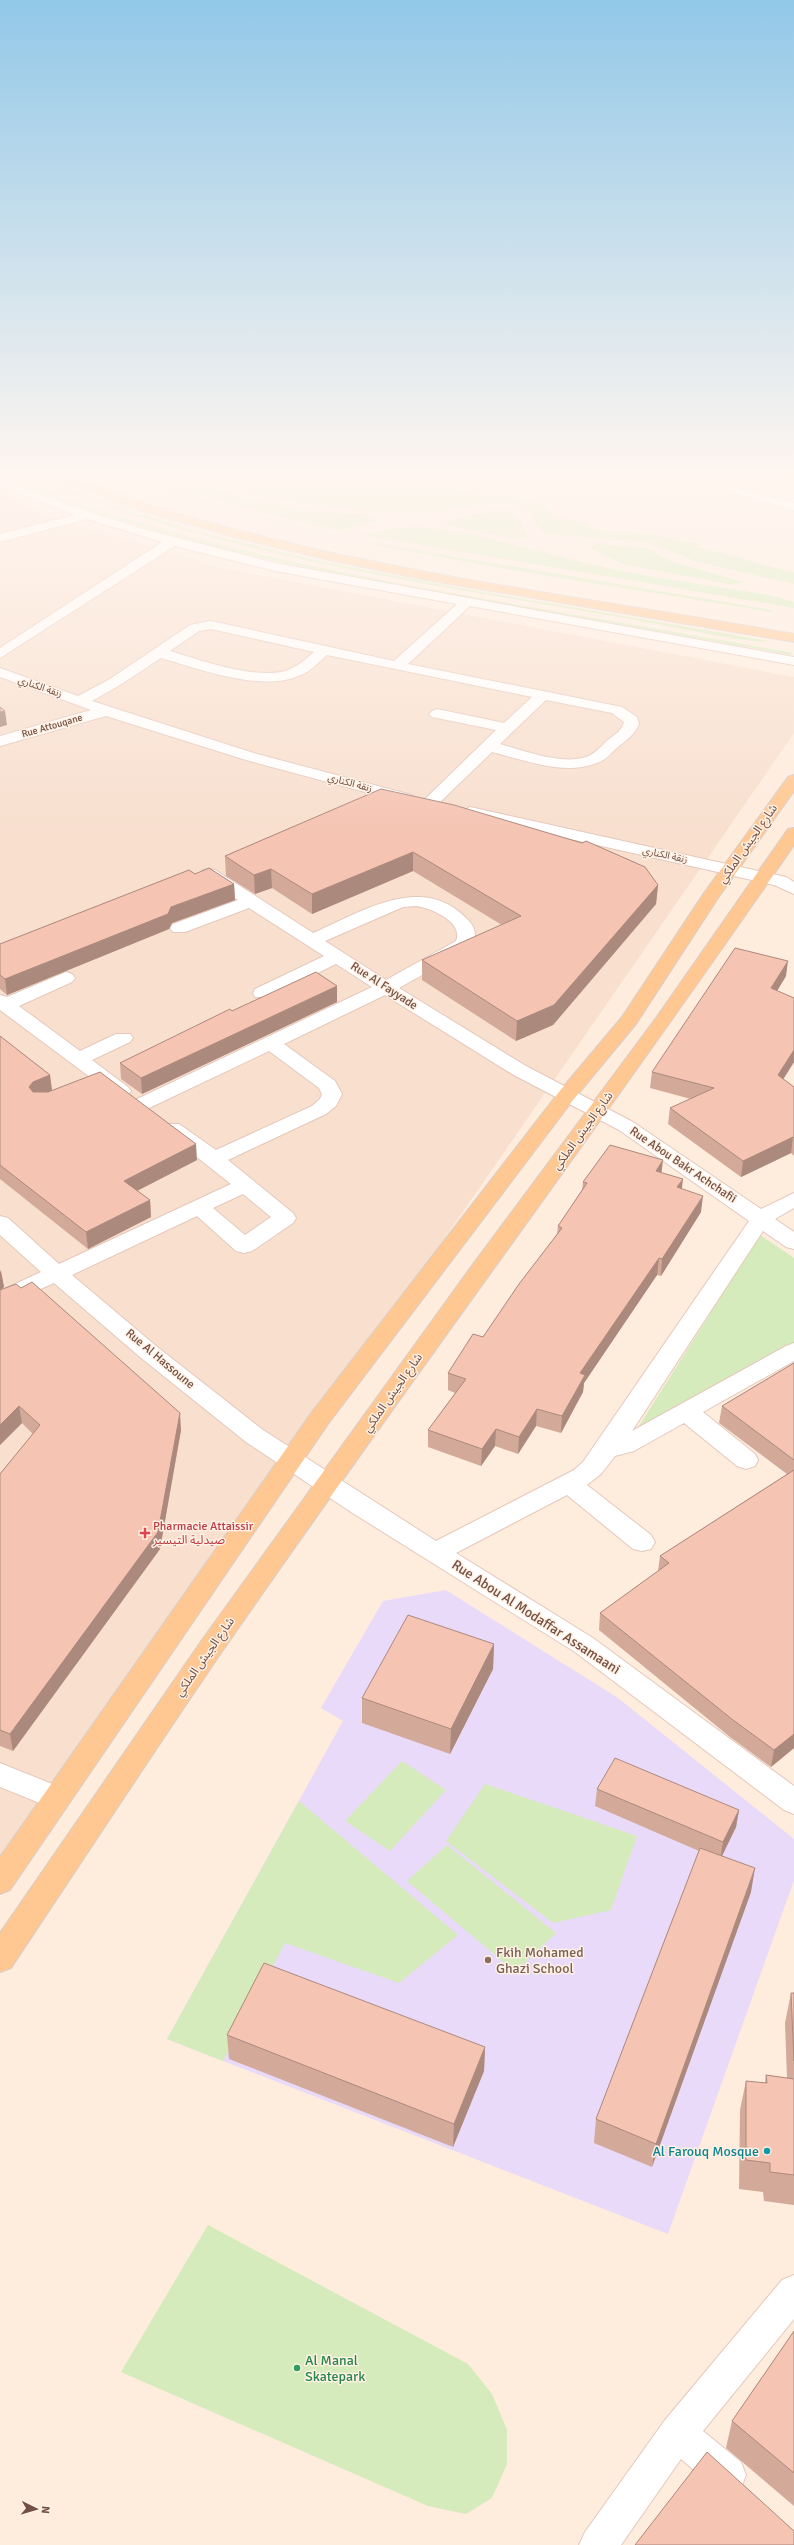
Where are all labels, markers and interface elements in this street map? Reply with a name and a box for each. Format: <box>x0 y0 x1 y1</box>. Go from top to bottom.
street label: زنقة الكناري <box>16 674 64 701</box>
street label: Rue Attouqane <box>20 712 84 740</box>
street label: زنقة الكناري <box>326 771 374 796</box>
street label: شارع الجيش الملكي <box>715 801 782 888</box>
street label: زنقة الكناري <box>641 844 689 867</box>
street label: Rue Al Fayyade <box>348 959 420 1013</box>
street label: شارع الجيش الملكي <box>549 1089 618 1174</box>
street label: Rue Abou Bakr Achchafii <box>627 1124 739 1206</box>
street label: Rue Al Hassoune <box>122 1326 198 1392</box>
street label: شارع الجيش الملكي <box>360 1350 427 1437</box>
place label: Pharmacie Attaissir صيدلية التيسير <box>152 1519 254 1548</box>
marker: Pharmacie Attaissir صيدلية التيسير <box>140 1528 150 1538</box>
street label: Rue Abou Al Modaffar Assamaani <box>449 1556 623 1678</box>
street label: شارع الجيش الملكي <box>172 1614 239 1701</box>
place label: Fkih Mohamed Ghazi School <box>496 1944 584 1977</box>
marker: Fkih Mohamed Ghazi School <box>483 1955 493 1965</box>
place label: Al Farouq Mosque <box>652 2143 759 2160</box>
marker: Al Farouq Mosque <box>762 2146 772 2156</box>
place label: Al Manal Skatepark <box>305 2352 365 2385</box>
marker: Al Manal Skatepark <box>292 2363 302 2373</box>
north arrow <box>16 2489 56 2529</box>
text: N <box>39 2505 52 2514</box>

